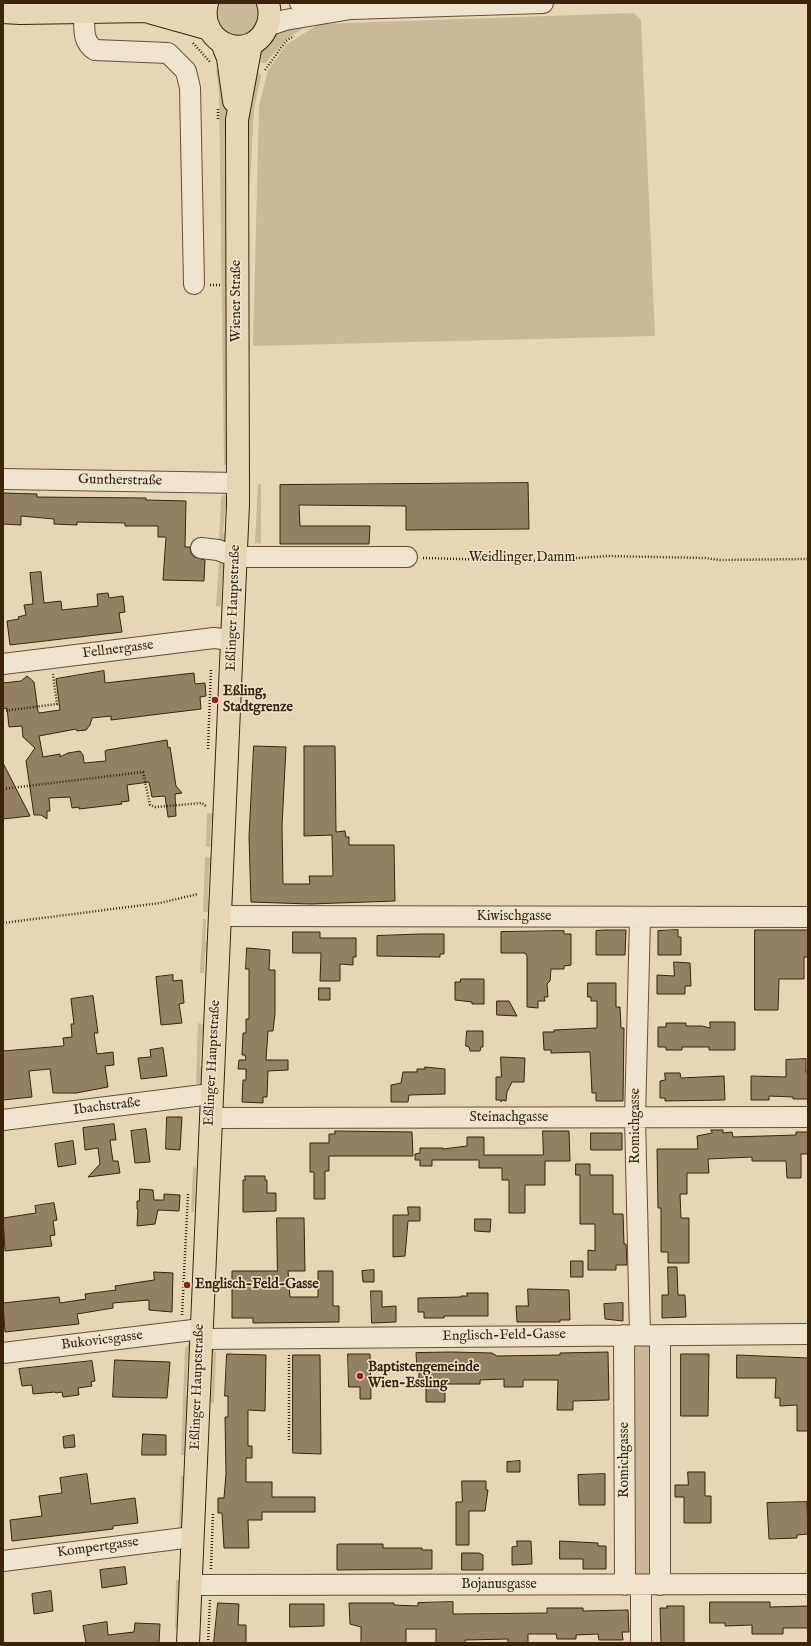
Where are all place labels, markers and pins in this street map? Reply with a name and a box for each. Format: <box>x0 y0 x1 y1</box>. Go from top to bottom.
place label: Eßling, Stadtgrenze <box>223 684 293 716</box>
marker: Eßling, Stadtgrenze <box>210 695 220 705</box>
place label: Englisch-Feld-Gasse <box>195 1277 319 1293</box>
marker: Englisch-Feld-Gasse <box>182 1280 192 1290</box>
place label: Baptistengemeinde Wien-Essling <box>368 1360 479 1392</box>
marker: Baptistengemeinde Wien-Essling <box>355 1371 365 1381</box>

